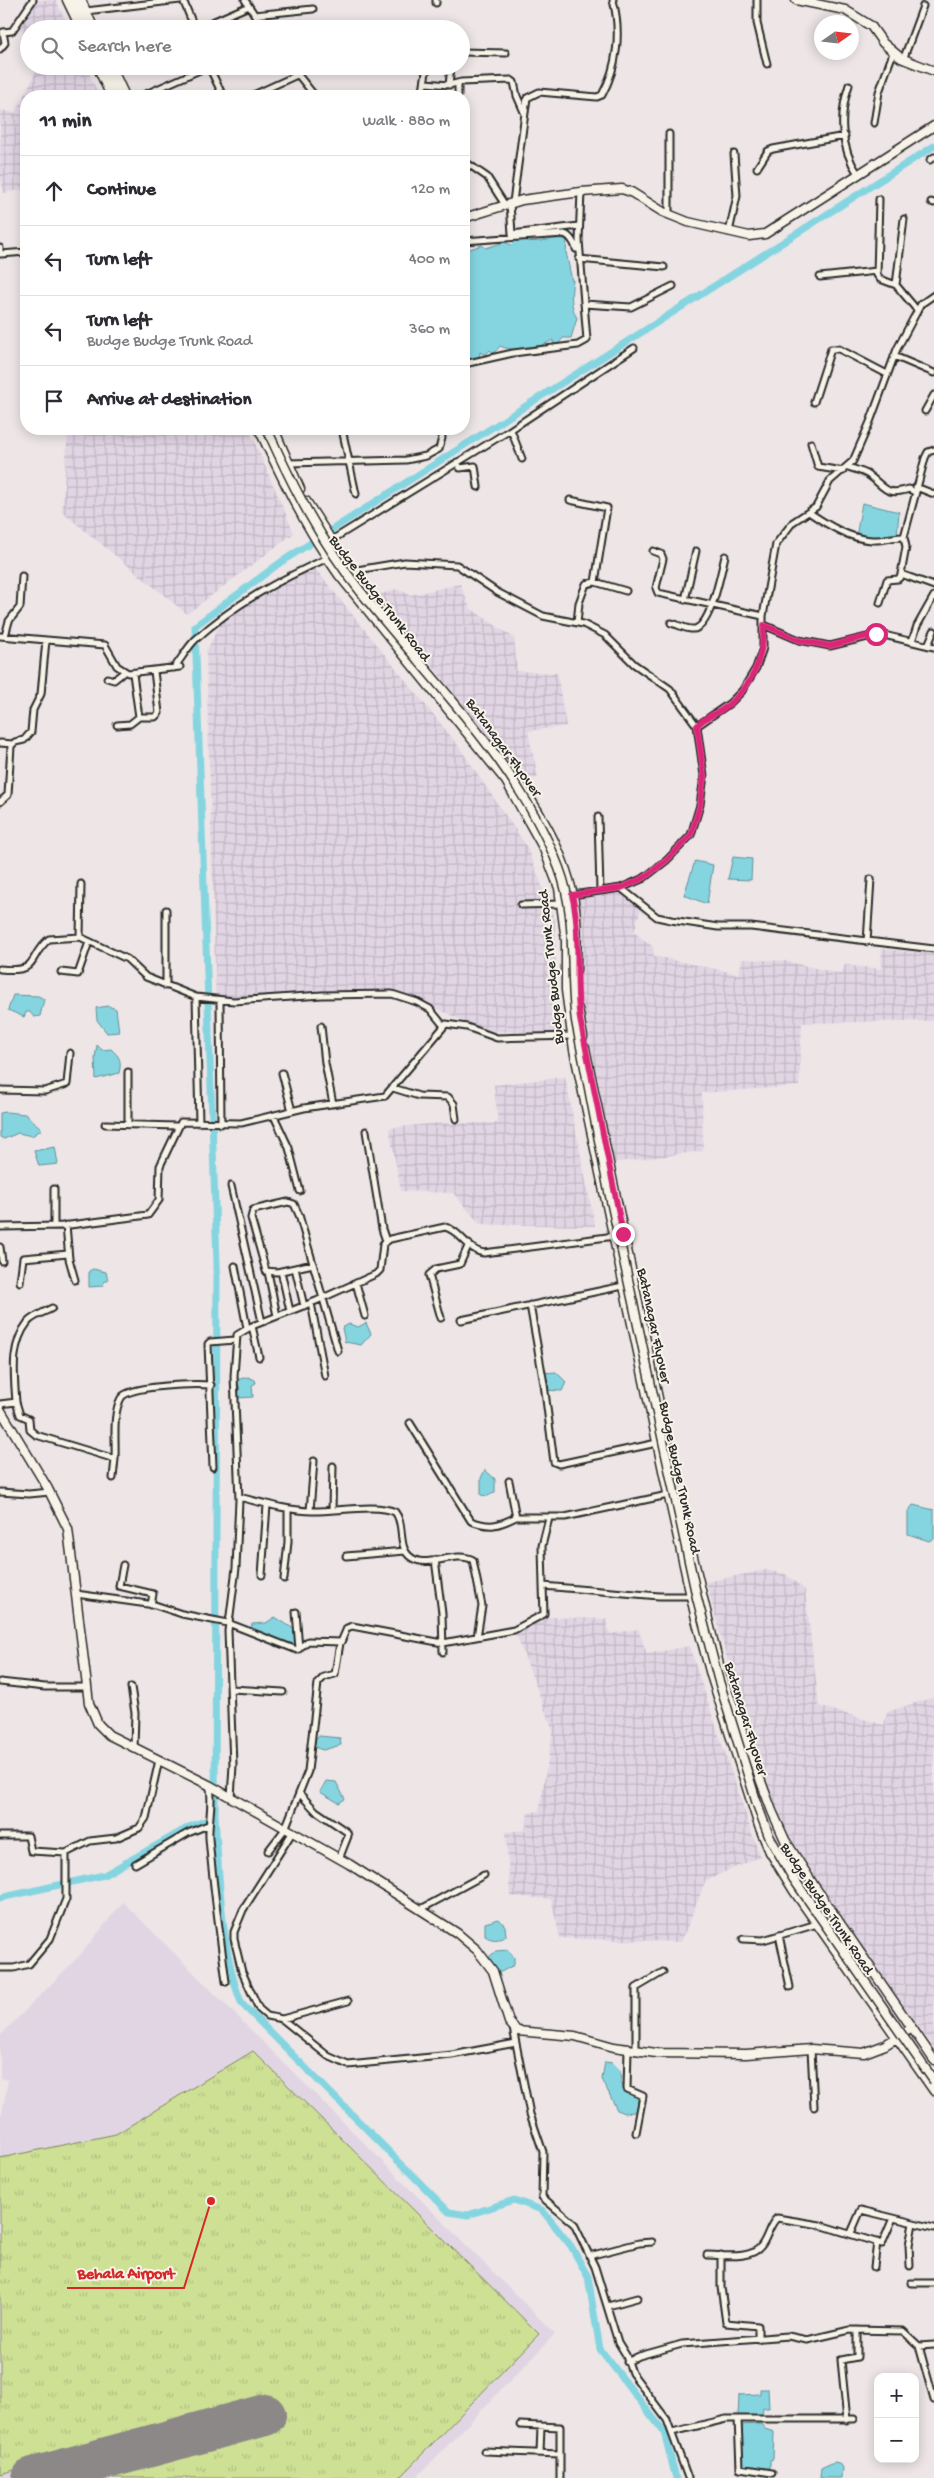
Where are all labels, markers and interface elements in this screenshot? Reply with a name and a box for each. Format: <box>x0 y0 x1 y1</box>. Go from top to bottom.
north arrow <box>814 15 859 60</box>
search box <box>20 20 470 75</box>
icon: search <box>38 34 66 62</box>
text: Search here <box>78 36 172 59</box>
text: 11 min <box>40 110 91 135</box>
text: Walk · 880 m <box>362 113 450 132</box>
icon: ahead <box>40 177 68 205</box>
text: Continue <box>87 179 156 202</box>
text: 120 m <box>411 181 450 200</box>
icon: left <box>40 247 68 275</box>
text: Turn left <box>87 249 151 272</box>
text: 400 m <box>409 251 450 270</box>
text: Turn left <box>87 310 151 333</box>
icon: left <box>40 317 68 345</box>
text: 360 m <box>409 321 450 340</box>
text: Budge Budge Trunk Road <box>87 333 252 352</box>
icon: arrive <box>40 387 68 415</box>
text: Arrive at destination <box>87 389 251 412</box>
street label: Budge Budge Trunk Road <box>324 532 435 667</box>
route start <box>865 623 888 646</box>
street label: Batanagar Flyover <box>461 694 546 802</box>
street label: Budge Budge Trunk Road <box>535 888 569 1046</box>
route end <box>612 1223 635 1246</box>
street label: Batanagar Flyover <box>632 1266 674 1387</box>
street label: Budge Budge Trunk Road <box>654 1399 704 1557</box>
street label: Batanagar Flyover <box>719 1659 771 1779</box>
street label: Budge Budge Trunk Road <box>775 1839 877 1979</box>
callout: Behala Airport <box>67 2257 184 2288</box>
text: Behala Airport <box>76 2266 176 2285</box>
map controls <box>874 2373 919 2463</box>
button: + <box>874 2373 919 2418</box>
button: − <box>874 2418 919 2463</box>

